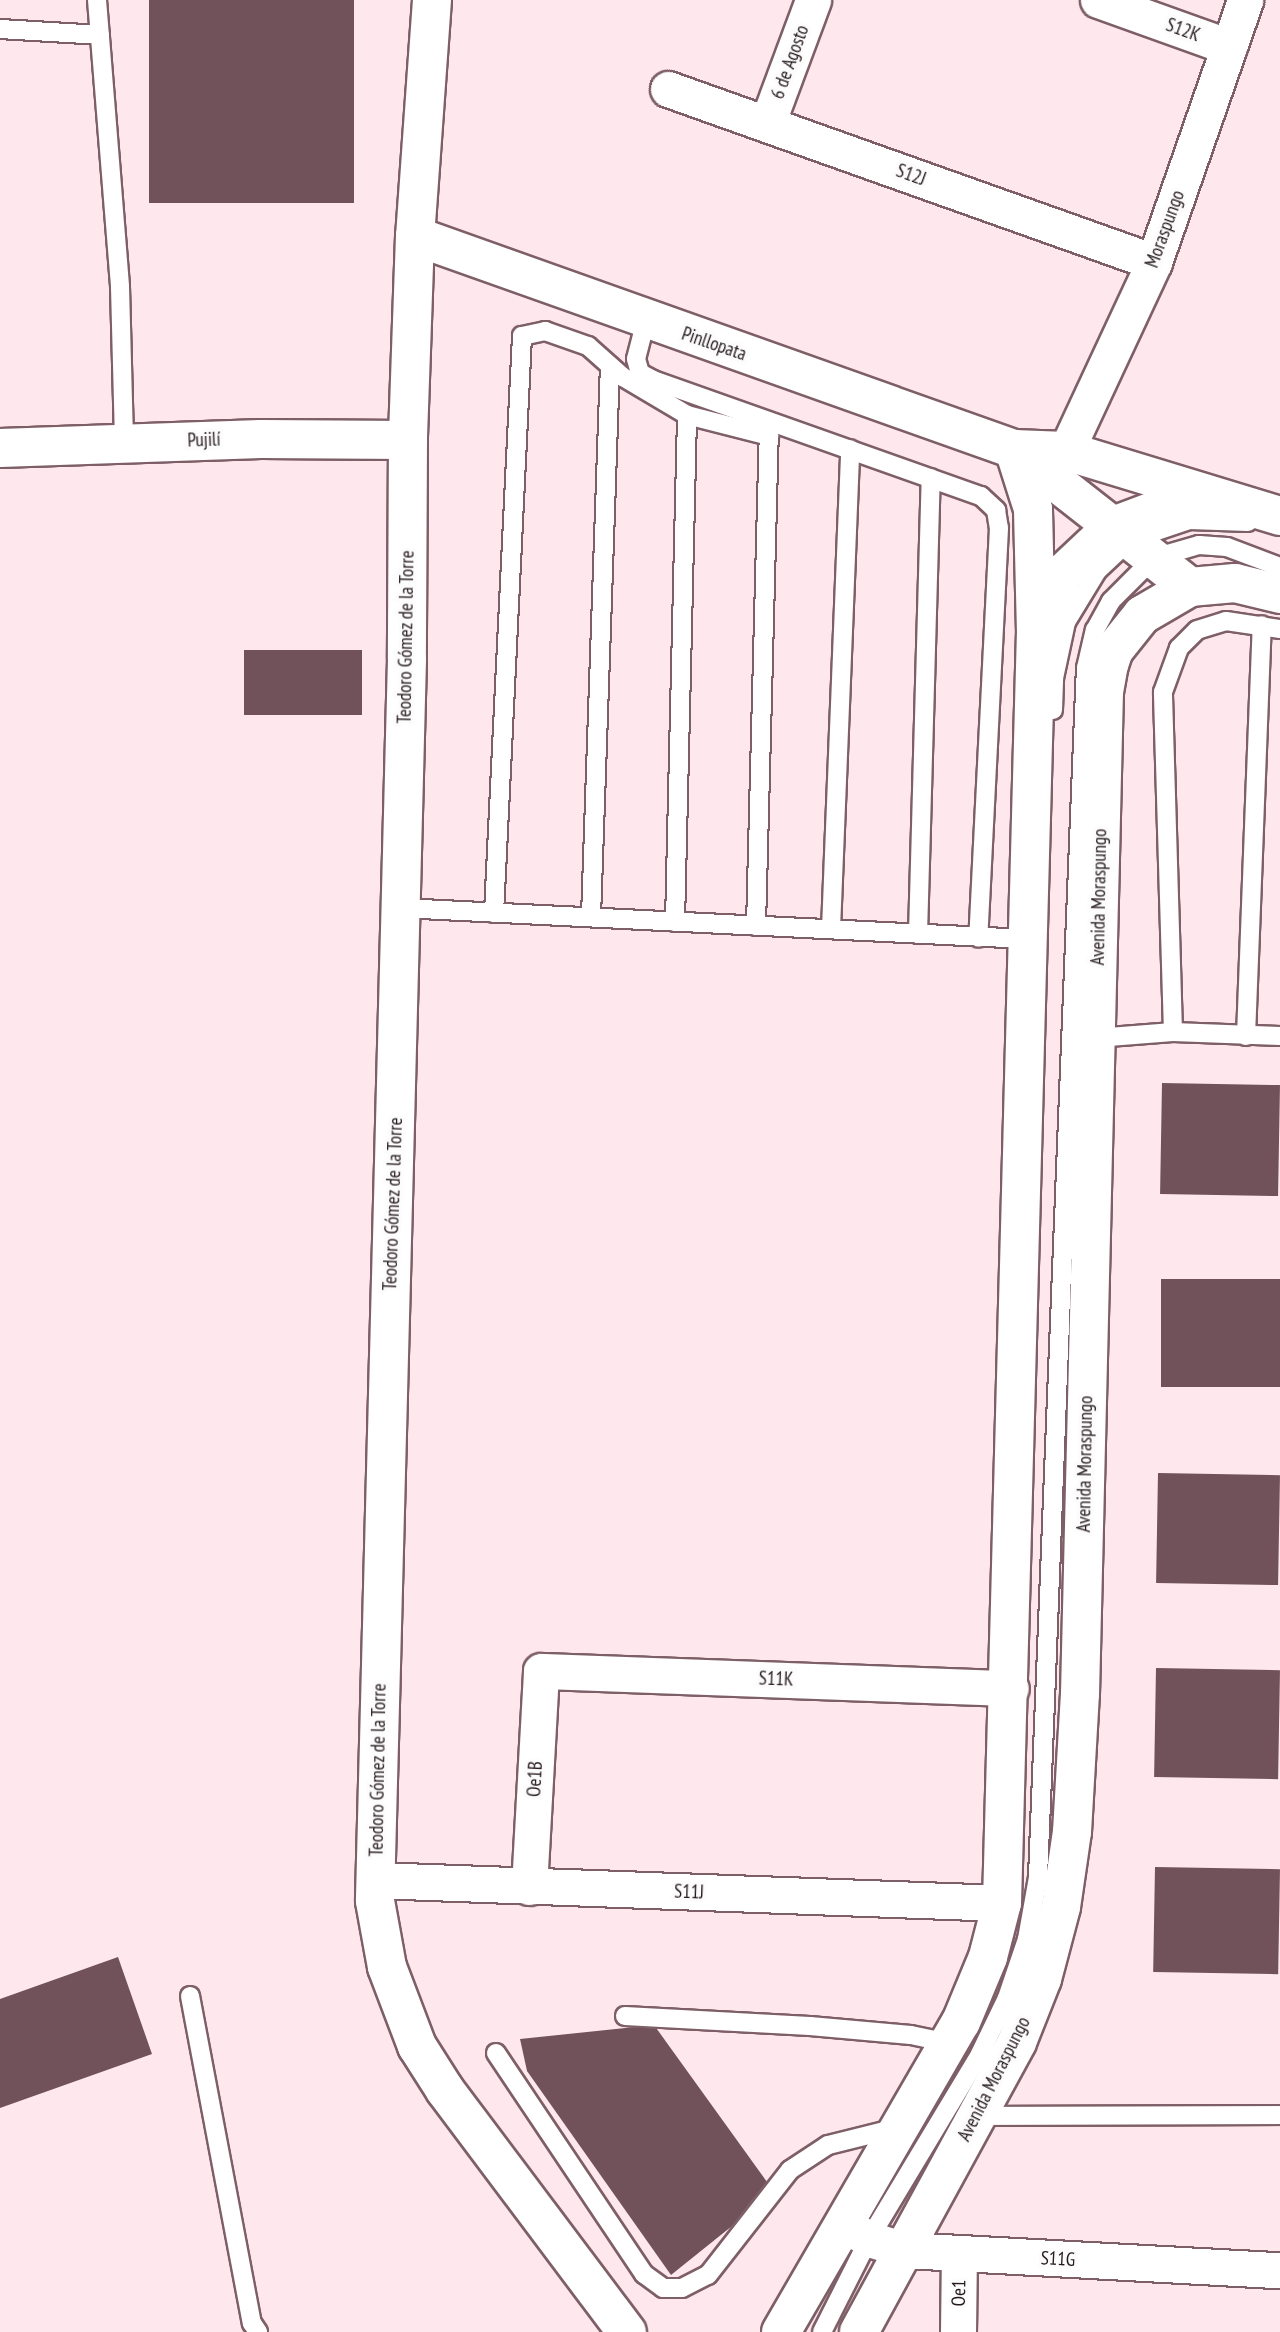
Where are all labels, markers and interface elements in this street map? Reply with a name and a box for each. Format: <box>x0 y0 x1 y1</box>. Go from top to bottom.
street label: S12K <box>1163 13 1203 47</box>
street label: 6 de Agosto <box>766 22 814 102</box>
street label: S12J <box>893 159 929 191</box>
street label: Moraspungo <box>1140 187 1190 271</box>
street label: Pinllopata <box>679 322 749 366</box>
street label: Pujilí <box>187 428 221 452</box>
street label: Teodoro Gómez de la Torre <box>393 550 419 724</box>
street label: Avenida Moraspungo <box>1086 828 1112 966</box>
street label: Teodoro Gómez de la Torre <box>379 1117 407 1291</box>
street label: Avenida Moraspungo <box>1072 1395 1098 1533</box>
street label: S11K <box>758 1667 794 1691</box>
street label: Teodoro Gómez de la Torre <box>365 1683 391 1857</box>
street label: Oe1B <box>523 1761 547 1797</box>
street label: S11J <box>674 1880 704 1904</box>
street label: Avenida Moraspungo <box>953 2013 1035 2145</box>
street label: S11G <box>1040 2247 1076 2271</box>
street label: Oe1 <box>947 2279 971 2307</box>

